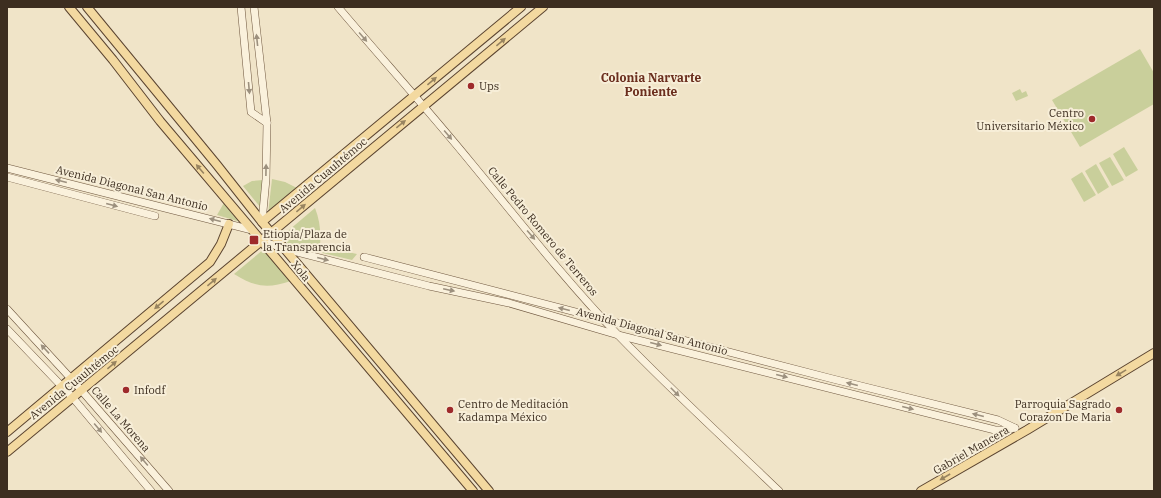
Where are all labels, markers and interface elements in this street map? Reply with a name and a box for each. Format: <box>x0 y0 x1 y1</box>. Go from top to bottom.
one-way arrow <box>358 32 367 41</box>
one-way arrow <box>254 34 260 46</box>
one-way arrow <box>496 37 506 46</box>
district label: Colonia Narvarte Poniente <box>601 70 702 99</box>
one-way arrow <box>427 77 437 86</box>
place label: Ups <box>479 79 499 93</box>
marker: Ups <box>466 81 476 91</box>
one-way arrow <box>246 82 252 94</box>
place label: Centro Universitario México <box>976 106 1084 133</box>
marker: Centro Universitario México <box>1087 114 1097 124</box>
one-way arrow <box>395 120 406 129</box>
one-way arrow <box>443 130 452 141</box>
street label: Avenida Cuauhtémoc <box>276 134 370 216</box>
street label: Avenida Diagonal San Antonio <box>54 162 210 214</box>
one-way arrow <box>196 163 205 174</box>
one-way arrow <box>263 164 270 176</box>
street label: Calle Pedro Romero de Terreros <box>485 164 601 298</box>
one-way arrow <box>55 178 67 184</box>
one-way arrow <box>106 202 119 208</box>
one-way arrow <box>296 203 307 212</box>
one-way arrow <box>208 217 220 223</box>
place label: Etiopía/Plaza de la Transparencia <box>263 227 351 254</box>
one-way arrow <box>526 230 535 241</box>
marker: Etiopía/Plaza de la Transparencia <box>248 234 260 246</box>
one-way arrow <box>317 256 329 262</box>
street label: Xola <box>288 258 314 284</box>
one-way arrow <box>207 278 218 287</box>
one-way arrow <box>443 288 455 294</box>
one-way arrow <box>153 300 164 309</box>
street label: Avenida Diagonal San Antonio <box>575 304 729 358</box>
one-way arrow <box>557 305 570 311</box>
street label: Avenida Cuauhtémoc <box>27 342 122 422</box>
one-way arrow <box>649 342 662 348</box>
one-way arrow <box>40 344 49 355</box>
one-way arrow <box>107 361 118 370</box>
one-way arrow <box>1116 369 1126 377</box>
one-way arrow <box>775 374 788 380</box>
one-way arrow <box>846 380 858 386</box>
street label: Calle La Morena <box>89 383 153 455</box>
place label: Infodf <box>134 383 167 397</box>
marker: Infodf <box>121 385 131 395</box>
one-way arrow <box>670 387 680 397</box>
place label: Centro de Meditación Kadampa México <box>458 397 569 424</box>
place label: Parroquia Sagrado Corazon De Maria <box>1015 397 1111 424</box>
marker: Centro de Meditación Kadampa México <box>445 405 455 415</box>
one-way arrow <box>902 405 914 411</box>
marker: Parroquia Sagrado Corazon De Maria <box>1114 405 1124 415</box>
one-way arrow <box>972 411 984 417</box>
one-way arrow <box>93 422 102 433</box>
street label: Gabriel Mancera <box>930 423 1012 477</box>
one-way arrow <box>139 456 148 467</box>
one-way arrow <box>939 474 951 481</box>

